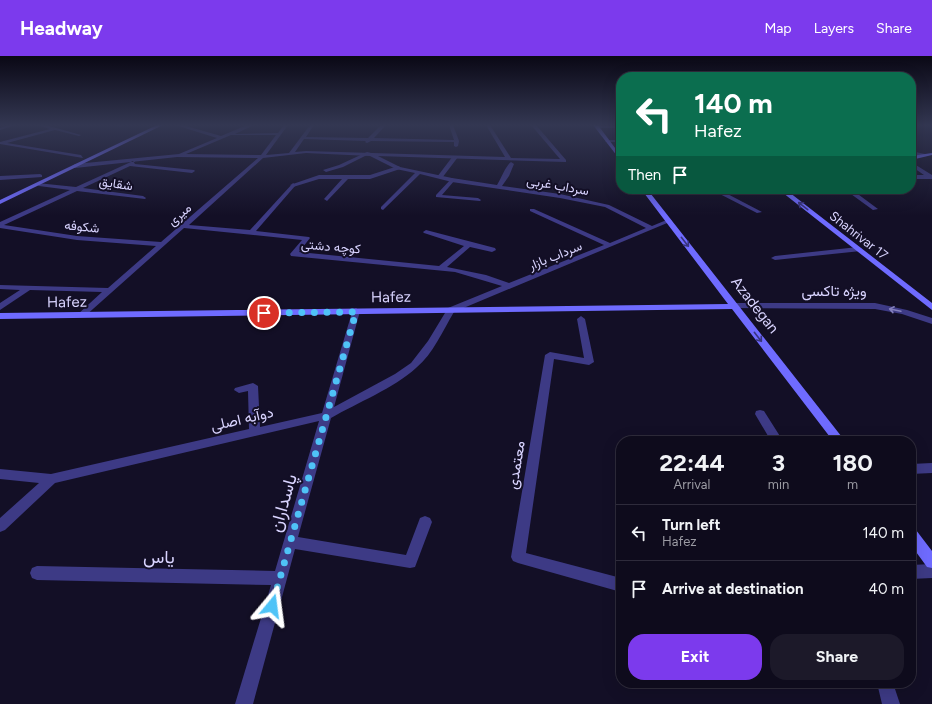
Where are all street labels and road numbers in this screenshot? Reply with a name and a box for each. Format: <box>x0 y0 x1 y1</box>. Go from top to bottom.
street label: سرداب غربی <box>525 173 590 199</box>
street label: شقایق <box>98 174 134 194</box>
street label: میری <box>164 200 195 229</box>
street label: Shahrivar 17 <box>827 208 891 263</box>
street label: شکوفه <box>63 217 100 237</box>
street label: کوچه دشتی <box>300 236 362 259</box>
street label: سرداب بازار <box>525 238 584 274</box>
street label: Azadegan <box>727 273 783 337</box>
street label: ویژه تاکسی <box>801 282 867 301</box>
street label: Hafez <box>371 288 411 306</box>
street label: Hafez <box>47 293 87 311</box>
street label: دوآبه اصلی <box>209 403 275 436</box>
street label: معتمدی <box>503 439 530 491</box>
street label: پاسداران <box>264 471 303 535</box>
street label: یاس <box>143 546 175 568</box>

